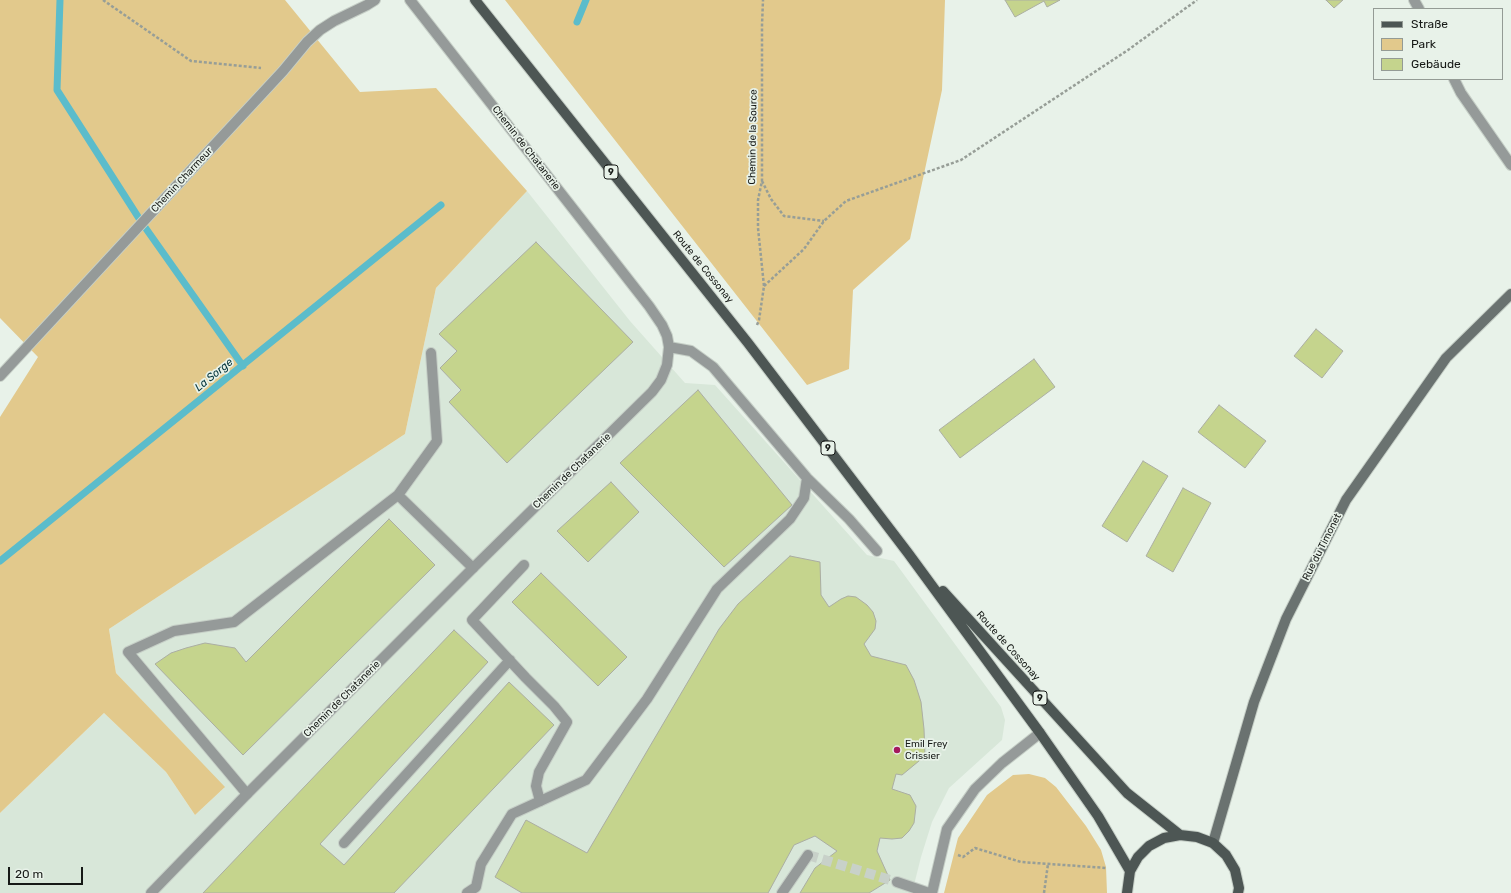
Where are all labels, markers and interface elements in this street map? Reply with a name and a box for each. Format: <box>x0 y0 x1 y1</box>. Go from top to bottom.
legend <box>1373 8 1503 80</box>
text: Straße <box>1411 17 1448 31</box>
text: Park <box>1411 37 1436 51</box>
text: Gebäude <box>1411 57 1461 71</box>
street label: Chemin de la Source <box>746 89 760 185</box>
street label: Chemin de Chatanerie <box>489 104 563 192</box>
street label: Chemin Charmeur <box>149 145 215 215</box>
road number: 9 <box>604 165 618 179</box>
street label: Route de Cossonay <box>670 228 736 306</box>
water label: La Sorge <box>192 356 236 394</box>
street label: Chemin de Chatanerie <box>531 431 613 511</box>
road number: 9 <box>821 441 835 455</box>
street label: Rue du Timonet <box>1300 512 1344 582</box>
street label: Route de Cossonay <box>974 609 1042 683</box>
street label: Chemin de Chatanerie <box>301 658 383 740</box>
road number: 9 <box>1033 691 1047 705</box>
place label: Emil Frey Crissier <box>905 738 948 762</box>
marker: Emil Frey Crissier <box>892 745 902 755</box>
scale bar <box>10 859 85 885</box>
text: 20 m <box>15 867 43 881</box>

